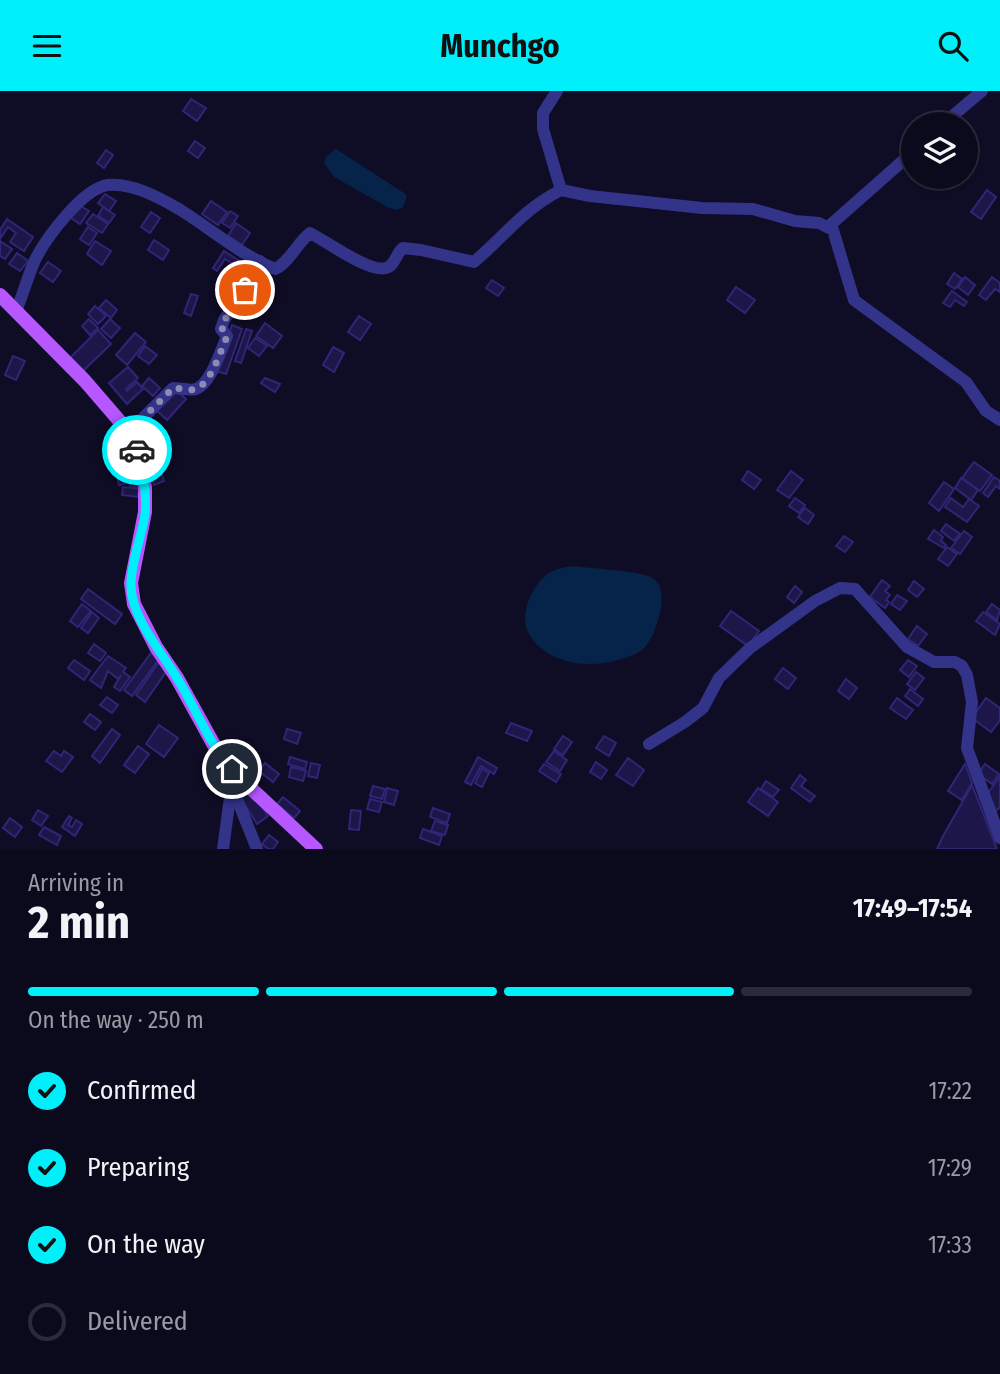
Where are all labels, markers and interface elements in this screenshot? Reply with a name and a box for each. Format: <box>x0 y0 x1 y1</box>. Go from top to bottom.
icon: menu <box>28 27 66 65</box>
text: Munchgo <box>440 27 560 65</box>
icon: search <box>934 27 972 65</box>
map controls <box>901 112 978 189</box>
button: layers <box>901 112 978 189</box>
pin <box>215 260 275 320</box>
icon: bag <box>226 271 264 309</box>
courier <box>102 415 172 485</box>
icon: car <box>118 431 156 469</box>
pin <box>202 739 262 799</box>
icon: home <box>213 750 251 788</box>
text: Arriving in <box>28 869 124 897</box>
text: 17:49–17:54 <box>853 893 972 924</box>
text: 2 min <box>28 895 130 950</box>
text: On the way · 250 m <box>28 1006 204 1034</box>
icon: check <box>28 1072 66 1110</box>
text: Confirmed <box>87 1075 197 1106</box>
text: 17:22 <box>929 1077 972 1105</box>
icon: check <box>28 1149 66 1187</box>
text: Preparing <box>87 1152 189 1183</box>
text: 17:29 <box>928 1154 972 1182</box>
icon: check <box>28 1226 66 1264</box>
text: On the way <box>87 1229 205 1260</box>
text: 17:33 <box>928 1231 972 1259</box>
text: Delivered <box>87 1306 188 1337</box>

